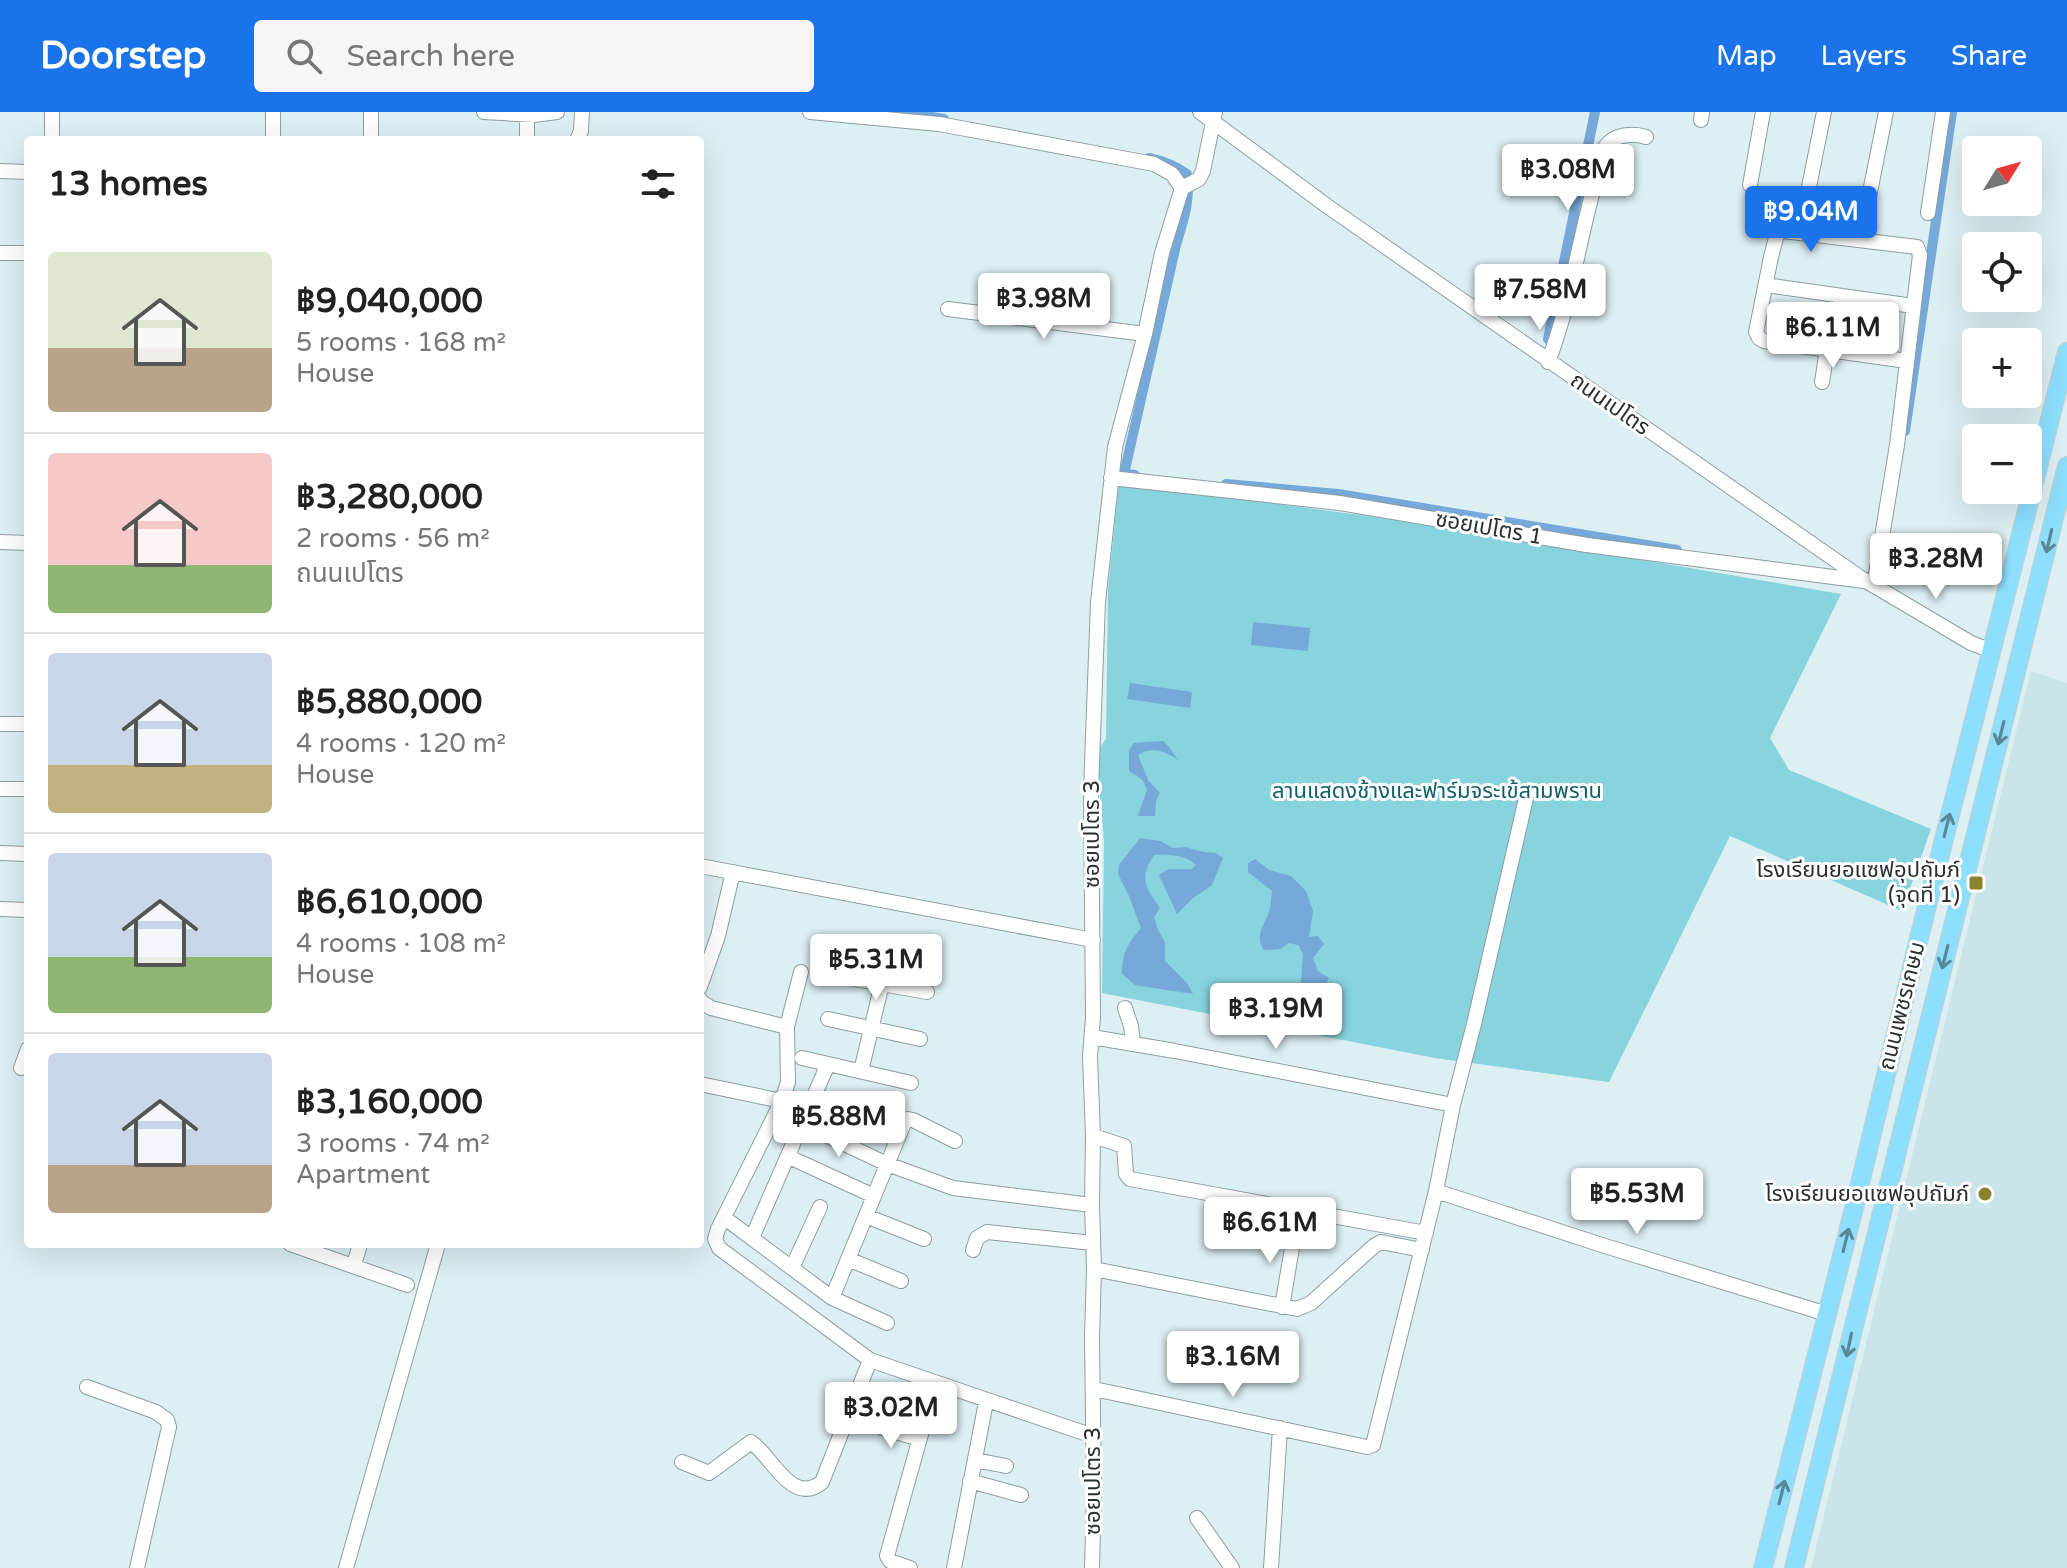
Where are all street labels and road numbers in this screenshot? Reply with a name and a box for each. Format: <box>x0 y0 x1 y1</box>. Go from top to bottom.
street label: ถนนเปโตร <box>1565 367 1655 441</box>
street label: ซอยเปโตร 1 <box>1433 506 1545 550</box>
street label: ซอยเปโตร 3 <box>1079 780 1105 888</box>
street label: ถนนเพชรเกษม <box>1873 939 1931 1073</box>
street label: ซอยเปโตร 3 <box>1080 1427 1106 1535</box>

